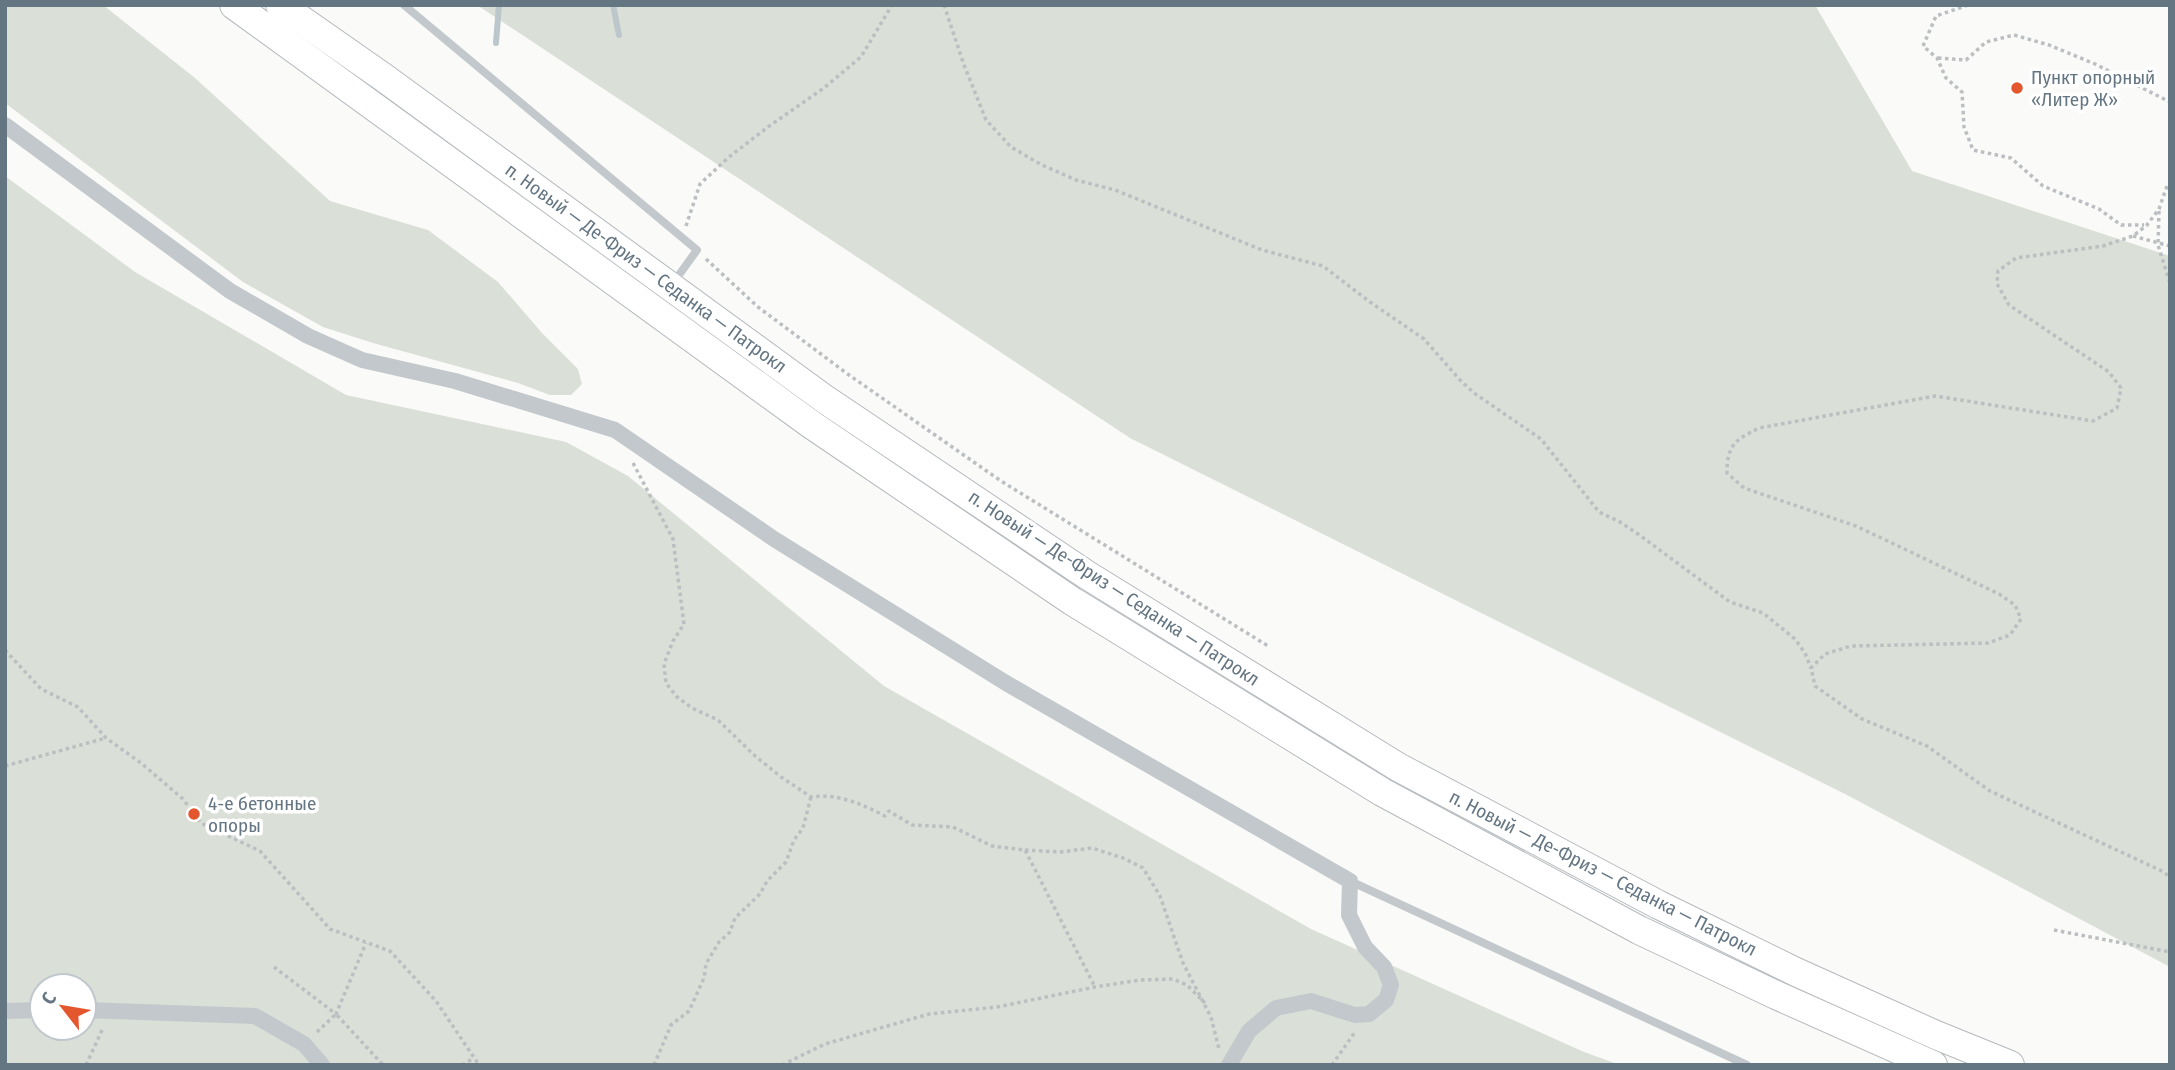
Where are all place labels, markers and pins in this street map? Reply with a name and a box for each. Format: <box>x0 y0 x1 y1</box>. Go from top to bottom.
place label: Пункт опорный «Литер Ж» <box>2031 66 2155 111</box>
marker: Пункт опорный «Литер Ж» <box>2009 80 2025 96</box>
place label: 4-е бетонные опоры <box>208 792 316 837</box>
marker: 4-е бетонные опоры <box>186 806 202 822</box>

